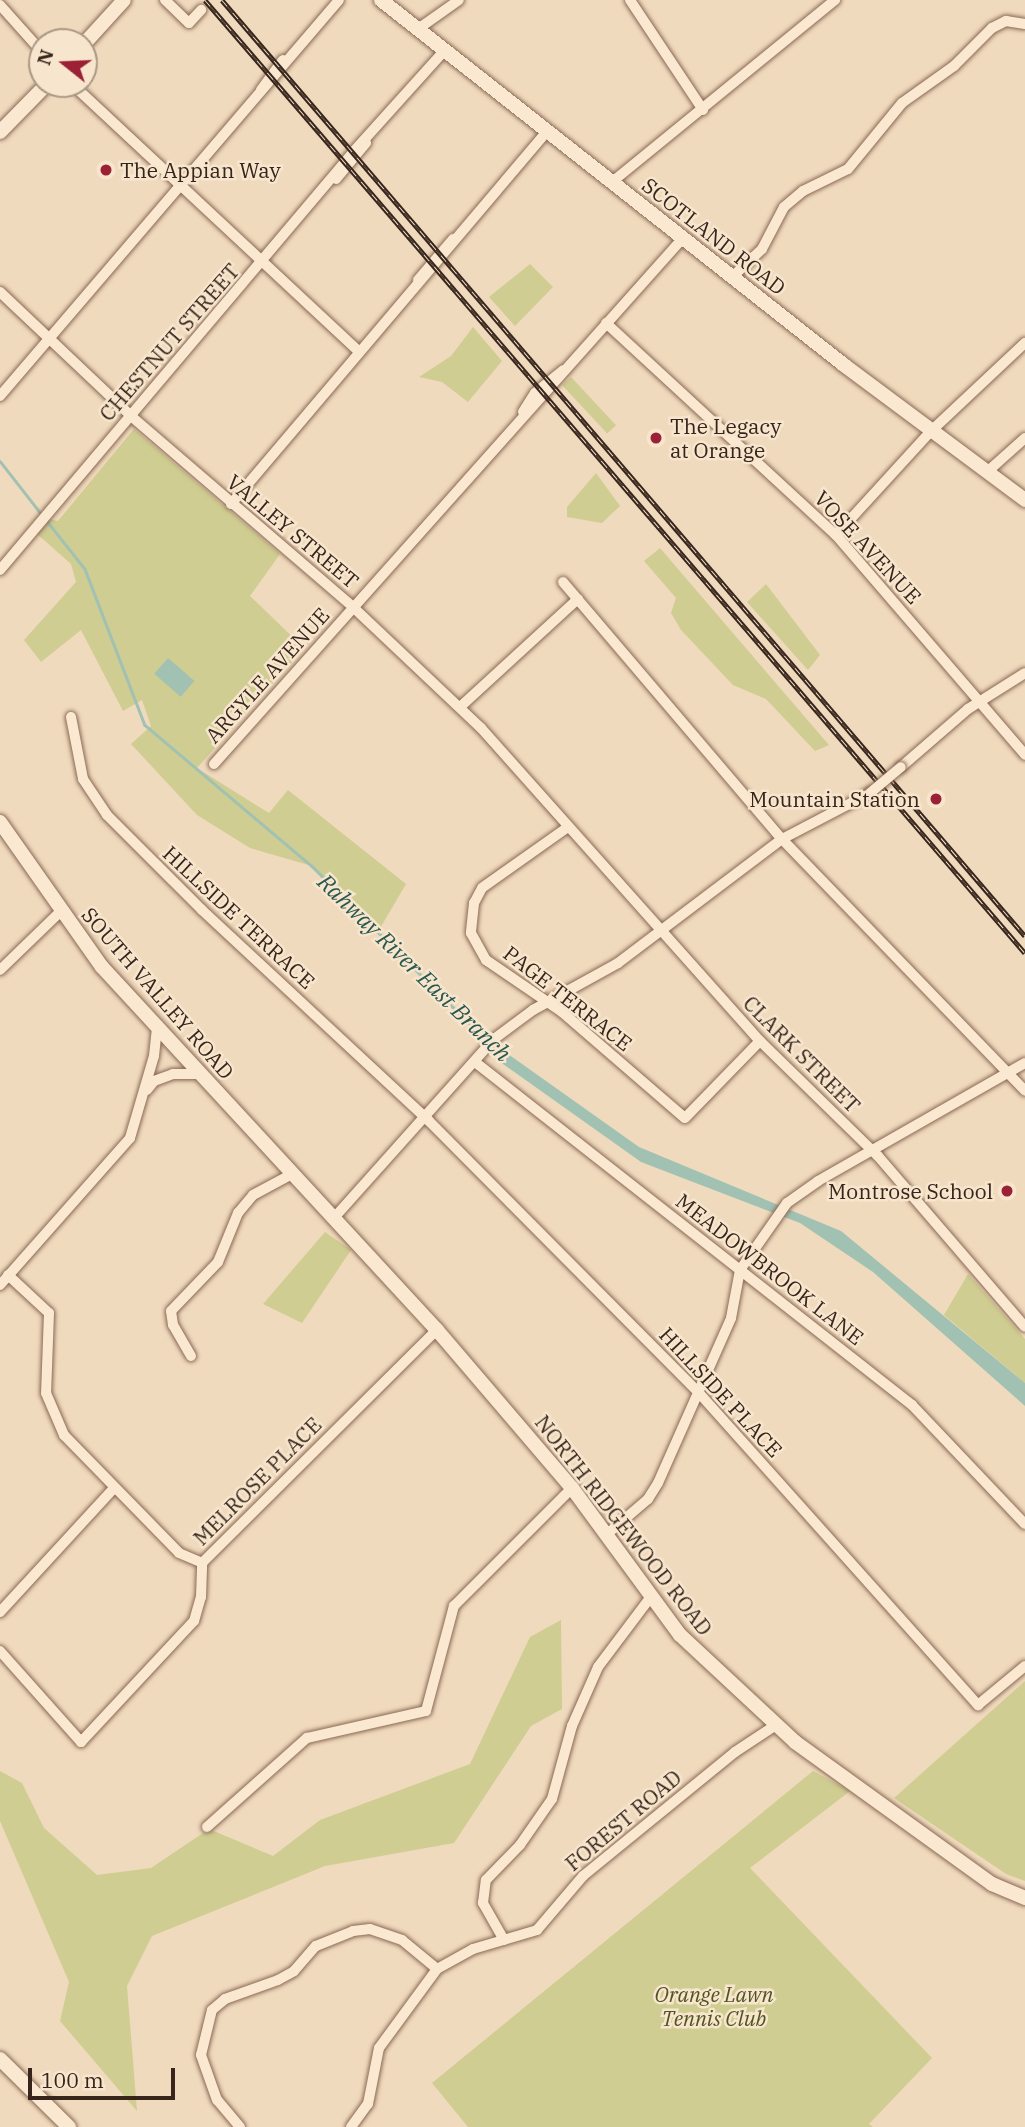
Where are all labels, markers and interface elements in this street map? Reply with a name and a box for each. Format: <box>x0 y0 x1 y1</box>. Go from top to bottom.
north arrow <box>28 28 98 98</box>
text: N <box>31 46 59 68</box>
place label: The Appian Way <box>120 157 281 183</box>
marker: The Appian Way <box>98 162 114 178</box>
street label: SCOTLAND ROAD <box>637 172 791 300</box>
street label: CHESTNUT STREET <box>94 258 244 426</box>
place label: The Legacy at Orange <box>670 413 782 463</box>
marker: The Legacy at Orange <box>648 430 664 446</box>
street label: VALLEY STREET <box>222 469 364 593</box>
street label: VOSE AVENUE <box>809 485 927 609</box>
street label: ARGYLE AVENUE <box>200 602 334 748</box>
place label: Mountain Station <box>749 786 920 812</box>
marker: Mountain Station <box>926 789 946 809</box>
street label: HILLSIDE TERRACE <box>158 840 320 994</box>
water label: Rahway River East Branch <box>313 867 517 1067</box>
street label: SOUTH VALLEY ROAD <box>77 902 239 1084</box>
street label: PAGE TERRACE <box>499 940 637 1056</box>
street label: CLARK STREET <box>738 990 866 1118</box>
place label: Montrose School <box>828 1178 993 1204</box>
marker: Montrose School <box>999 1183 1015 1199</box>
street label: MEADOWBROOK LANE <box>671 1188 869 1350</box>
street label: HILLSIDE PLACE <box>654 1322 788 1462</box>
street label: NORTH RIDGEWOOD ROAD <box>530 1410 718 1640</box>
street label: MELROSE PLACE <box>188 1412 326 1550</box>
street label: FOREST ROAD <box>560 1764 686 1876</box>
park label: Orange Lawn Tennis Club <box>655 1981 773 2031</box>
scale bar <box>32 2054 178 2098</box>
text: 100 m <box>41 2066 104 2094</box>

